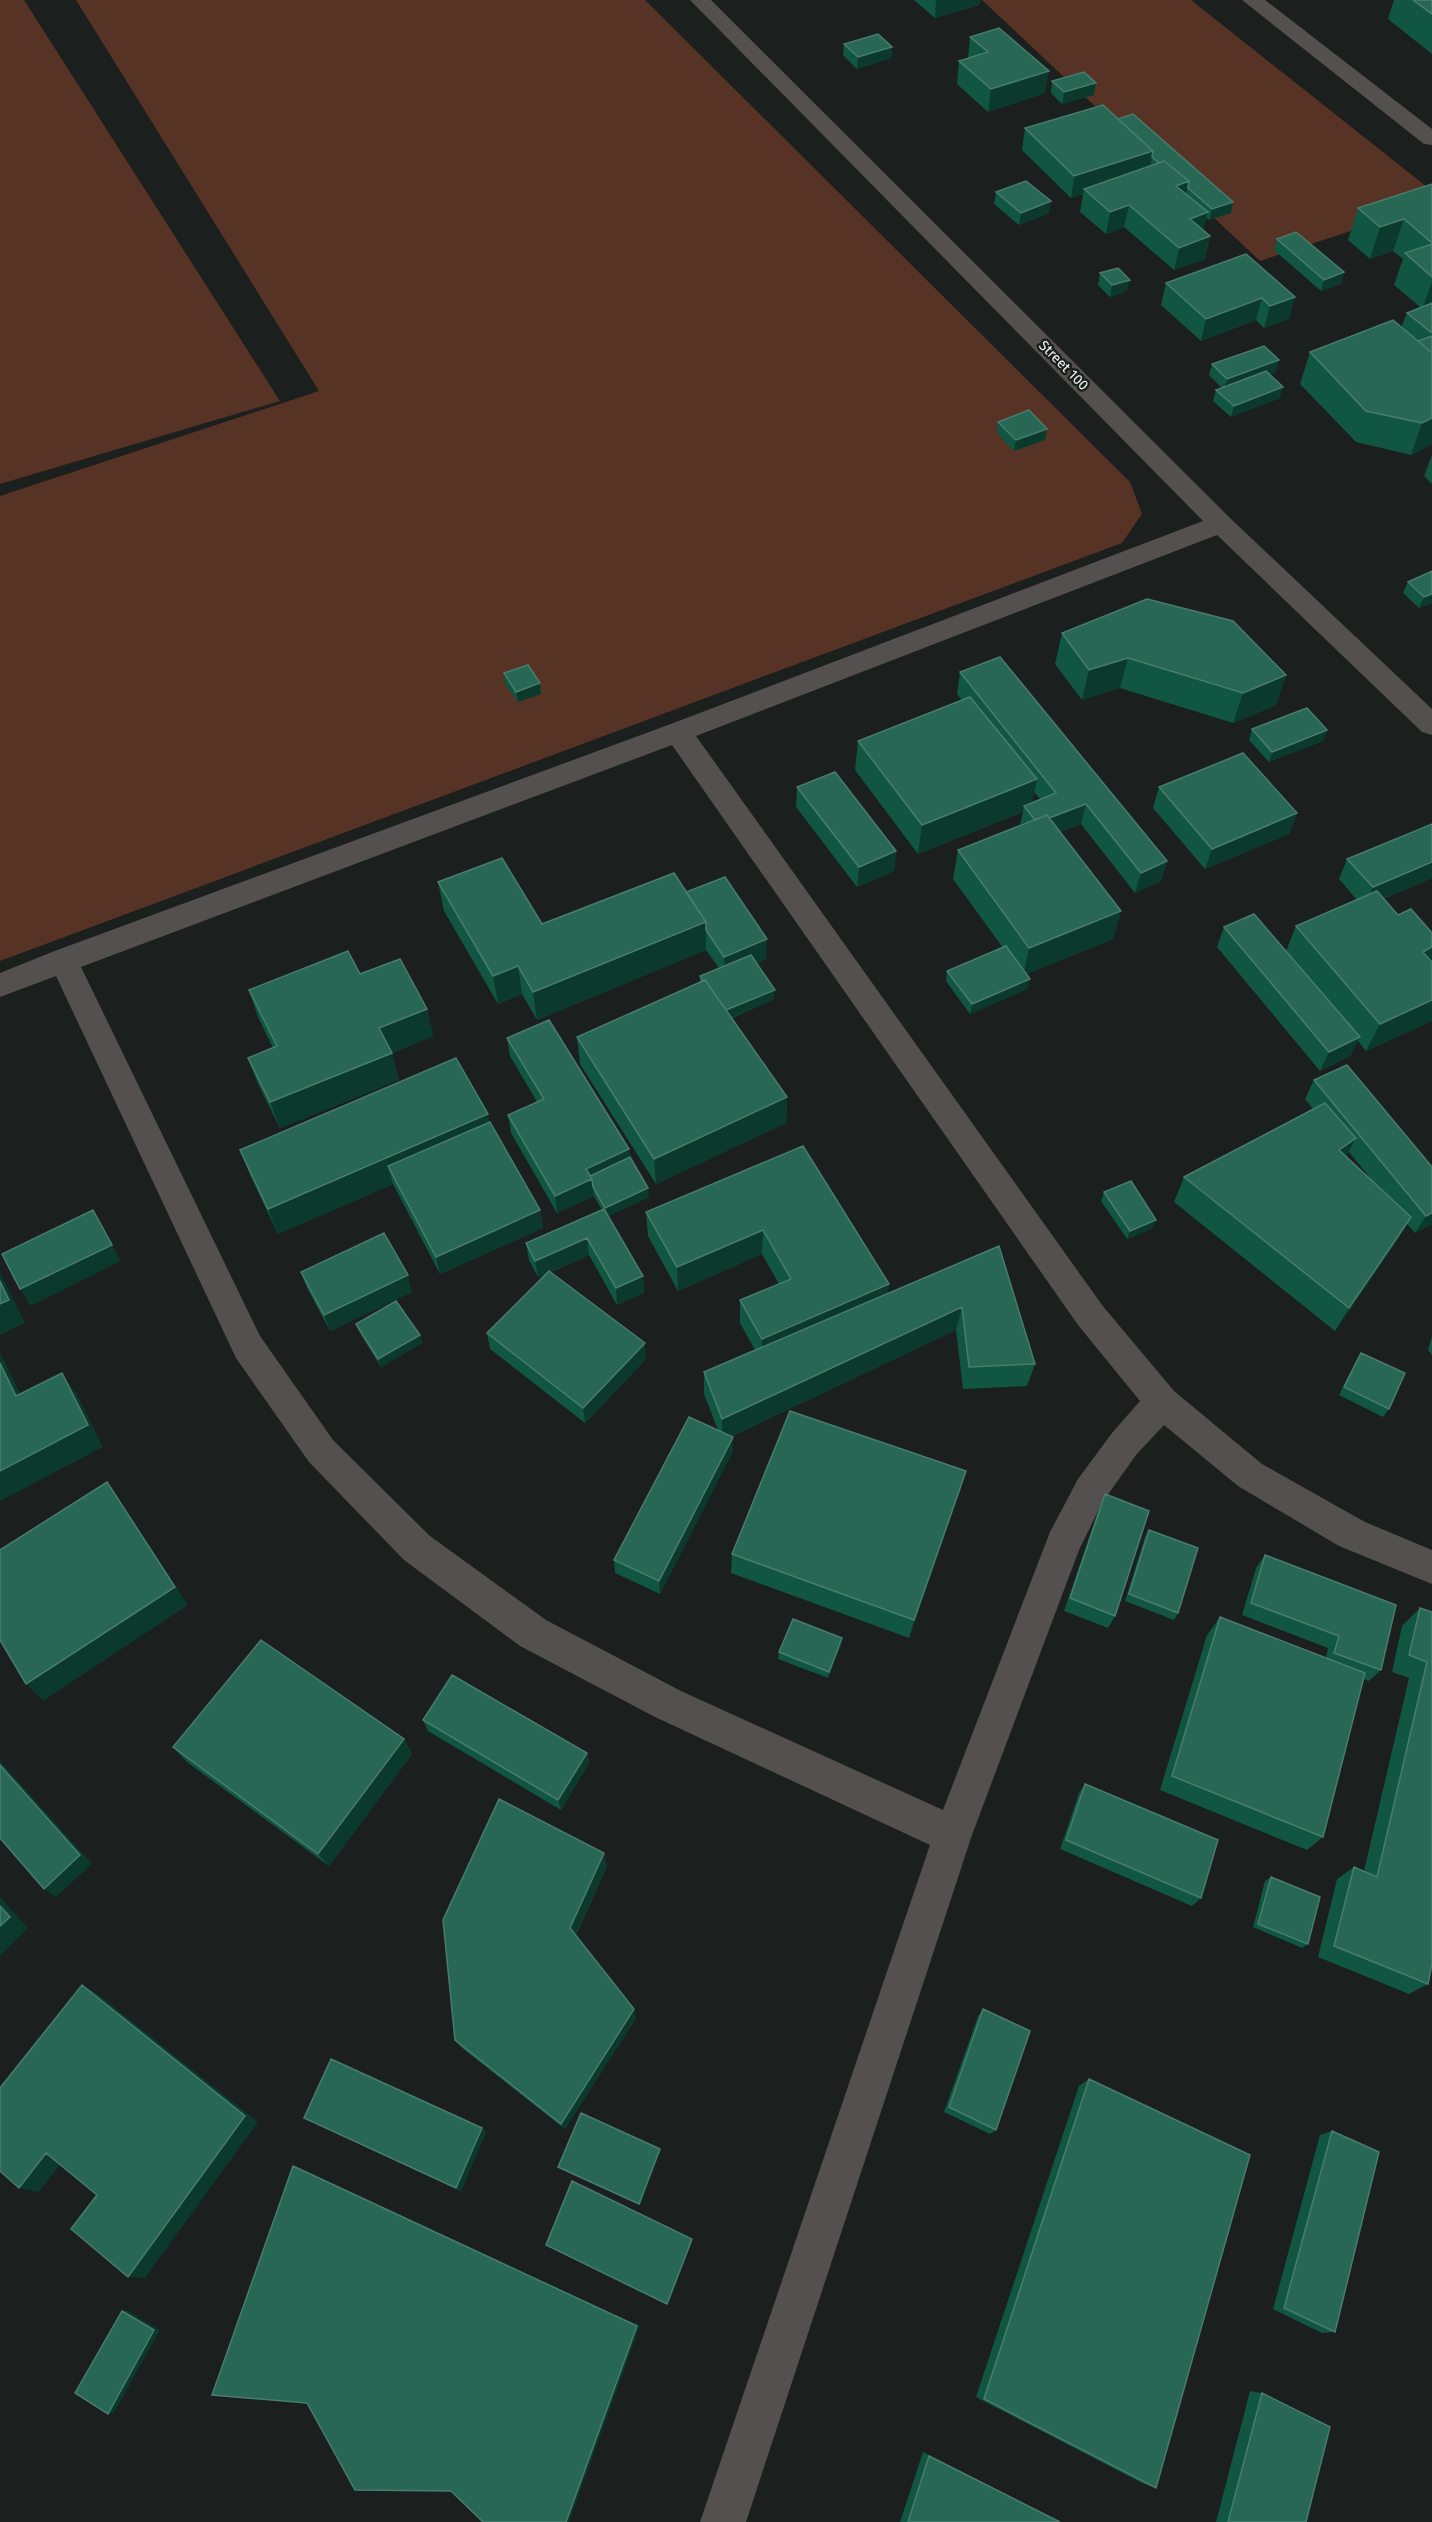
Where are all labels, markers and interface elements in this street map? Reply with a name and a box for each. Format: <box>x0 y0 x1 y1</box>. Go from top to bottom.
street label: Street 100 <box>1035 337 1092 394</box>

